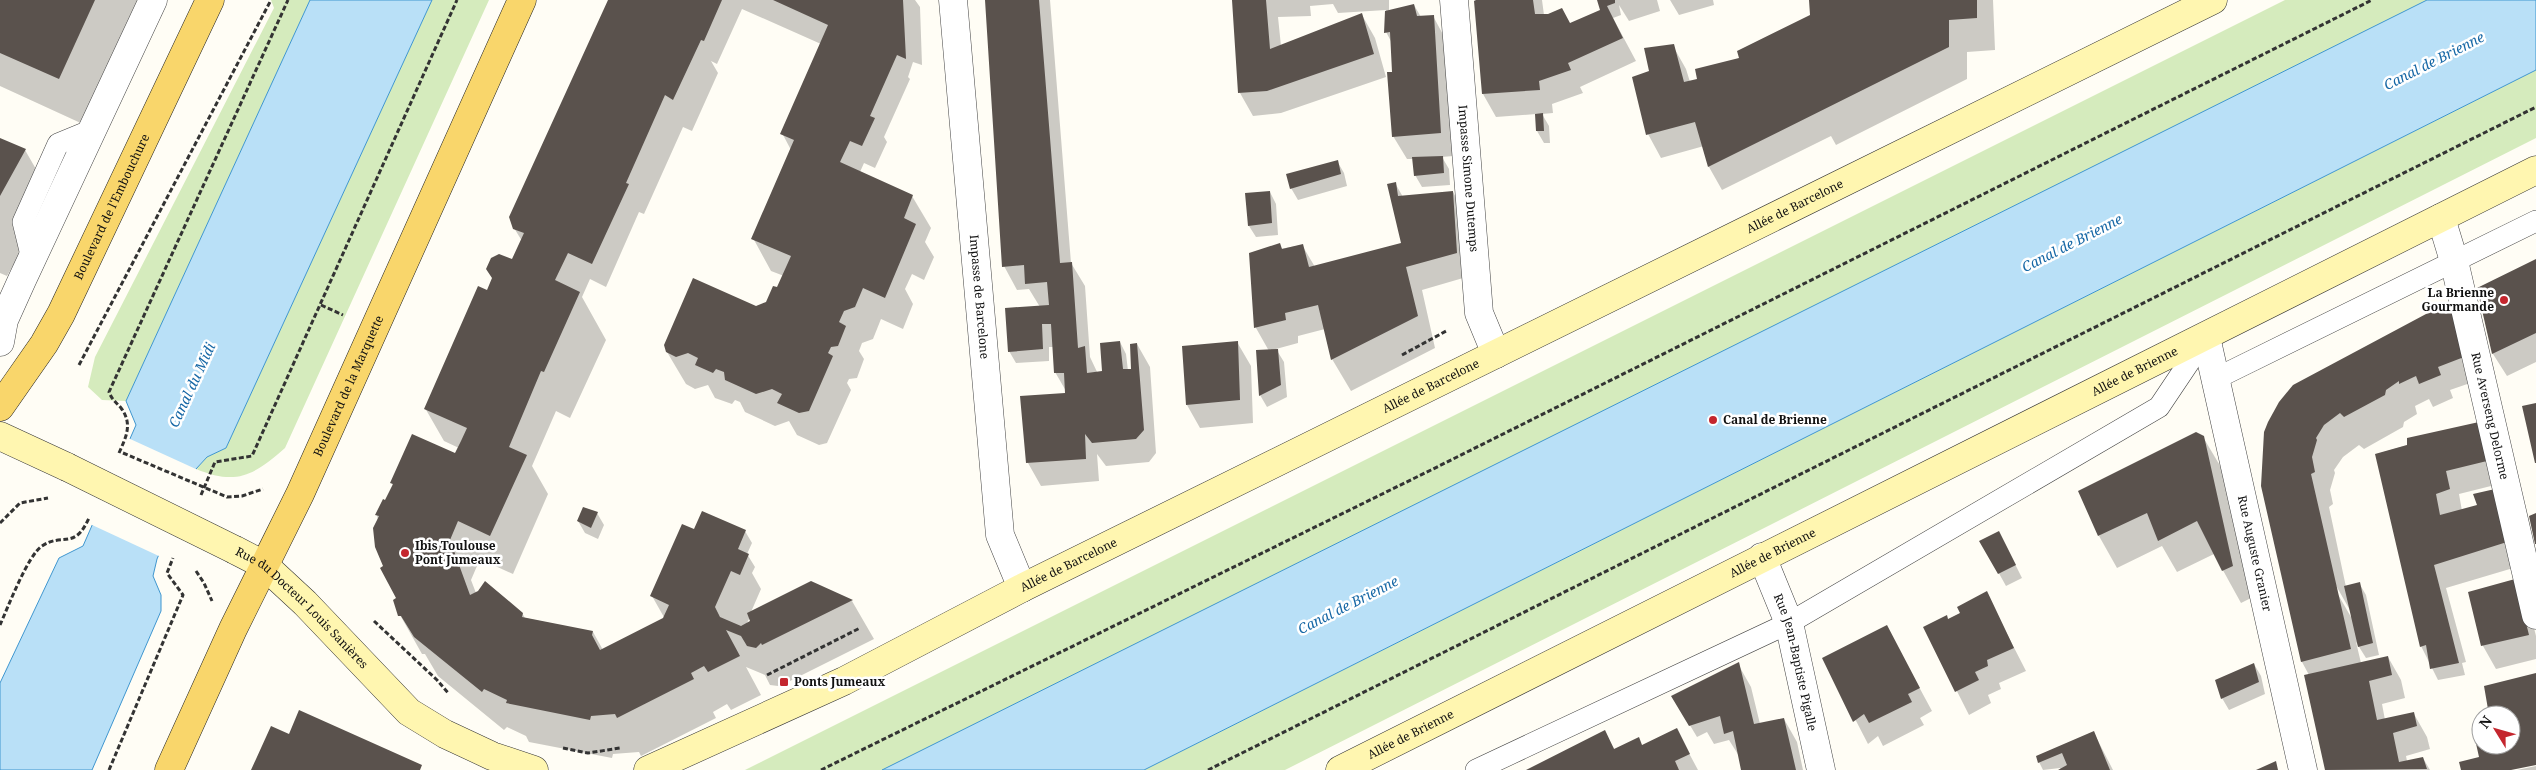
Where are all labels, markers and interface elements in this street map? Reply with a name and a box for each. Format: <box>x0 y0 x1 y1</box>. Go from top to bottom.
water label: Canal de Brienne <box>2380 27 2487 94</box>
street label: Impasse Simone Dutemps <box>1454 104 1483 253</box>
street label: Boulevard de l'Embouchure <box>70 131 153 282</box>
street label: Allée de Barcelone <box>1743 175 1846 237</box>
water label: Canal de Brienne <box>2018 209 2125 276</box>
street label: Impasse de Barcelone <box>966 234 993 360</box>
place label: La Brienne Gourmande <box>2421 284 2494 315</box>
marker: La Brienne Gourmande <box>2498 294 2510 306</box>
street label: Boulevard de la Marquette <box>309 312 387 459</box>
water label: Canal du Midi <box>164 339 220 430</box>
street label: Allée de Brienne <box>2088 342 2180 400</box>
street label: Rue Averseng Delorme <box>2467 350 2513 481</box>
street label: Allée de Barcelone <box>1379 355 1482 417</box>
place label: Canal de Brienne <box>1723 411 1827 428</box>
marker: Canal de Brienne <box>1707 414 1719 426</box>
street label: Rue Auguste Granier <box>2234 494 2276 614</box>
street label: Allée de Brienne <box>1726 524 1818 581</box>
street label: Allée de Barcelone <box>1017 533 1120 596</box>
place label: Ibis Toulouse Pont Jumeaux <box>415 537 501 568</box>
street label: Rue du Docteur Louis Sanières <box>233 543 372 672</box>
marker: Ibis Toulouse Pont Jumeaux <box>399 547 411 559</box>
water label: Canal de Brienne <box>1294 571 1401 638</box>
street label: Rue Jean-Baptiste Pigalle <box>1770 591 1821 733</box>
place label: Ponts Jumeaux <box>794 673 885 690</box>
marker: Ponts Jumeaux <box>778 676 790 688</box>
street label: Allée de Brienne <box>1364 705 1456 763</box>
north arrow <box>2471 705 2521 755</box>
text: N <box>2474 712 2496 732</box>

